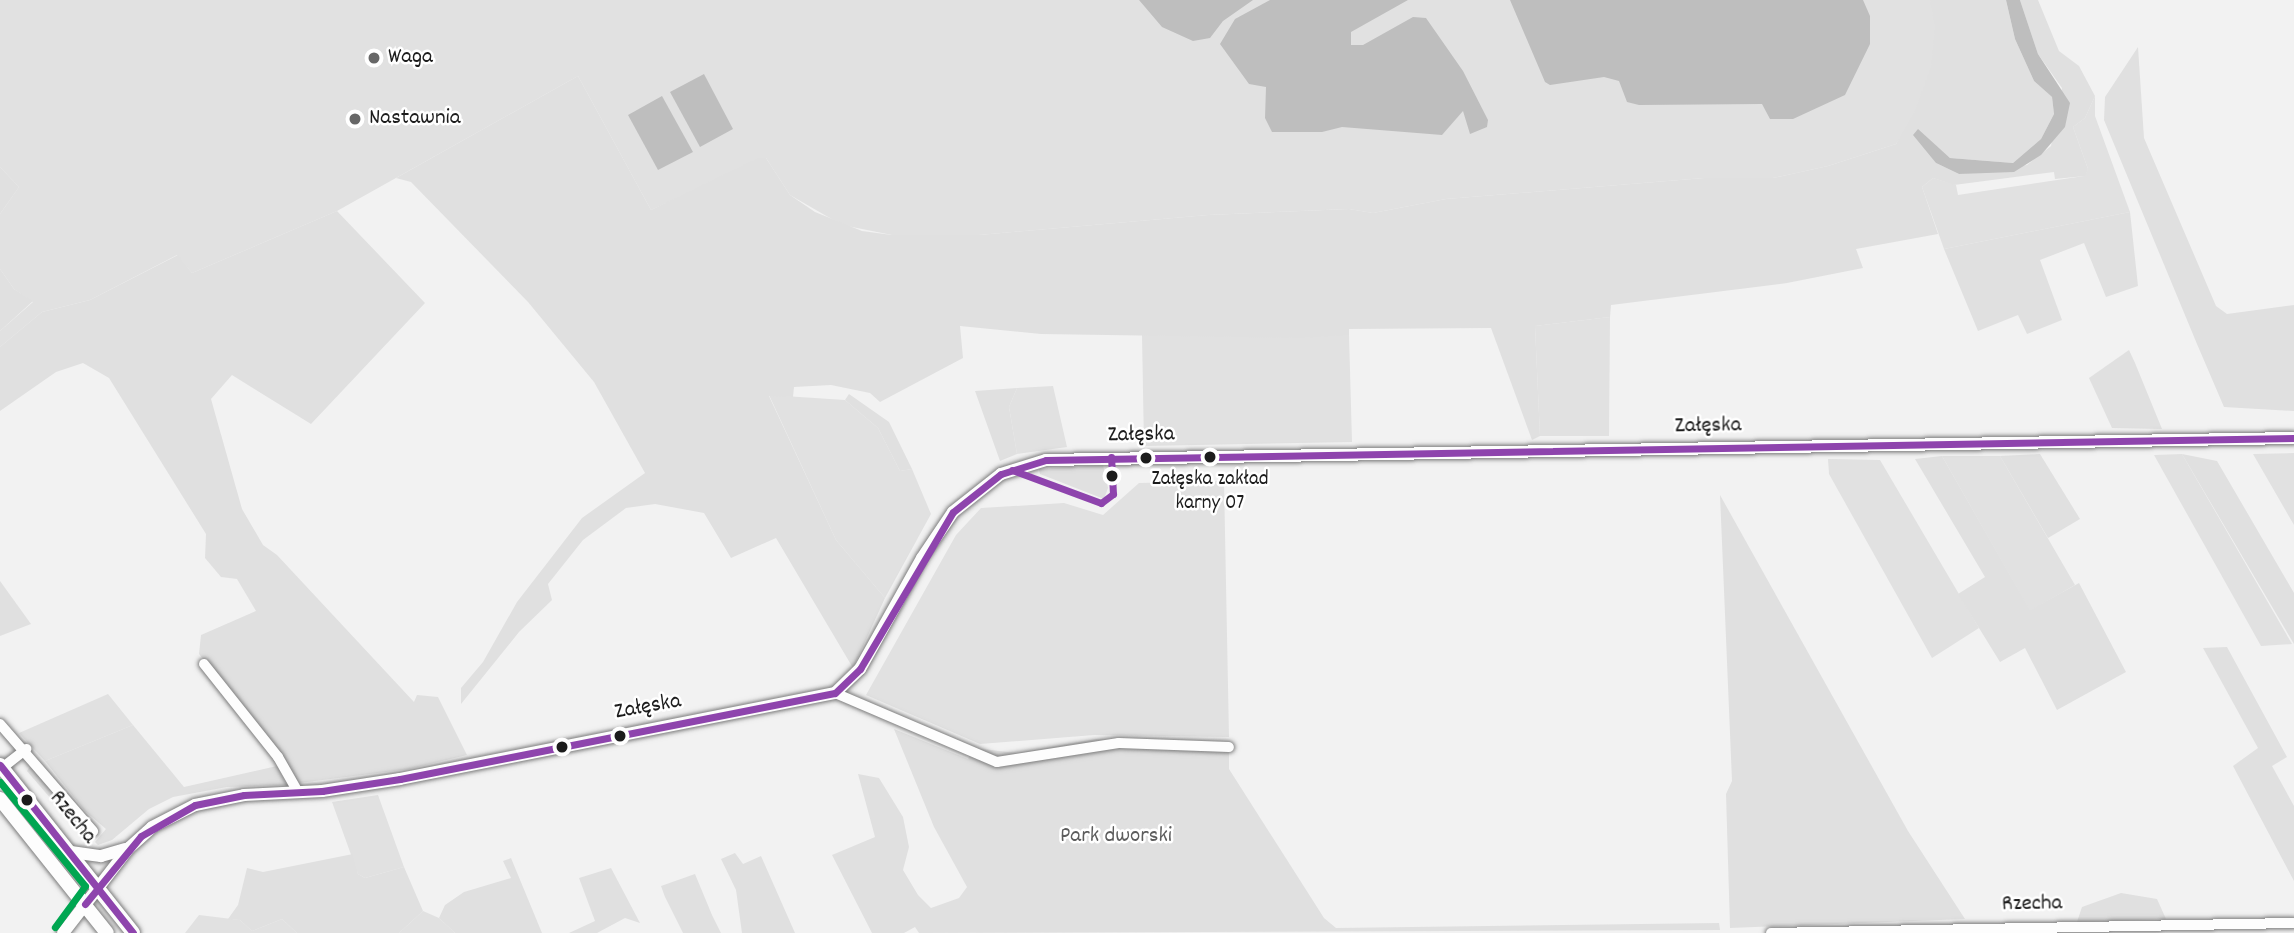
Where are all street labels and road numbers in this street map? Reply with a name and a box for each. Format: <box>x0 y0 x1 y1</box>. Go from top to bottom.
street label: Załęska <box>1674 413 1742 441</box>
street label: Załęska <box>1107 422 1175 450</box>
street label: Załęska <box>613 689 683 727</box>
street label: Rzecha <box>42 786 102 850</box>
street label: Rzecha <box>2001 891 2063 919</box>

